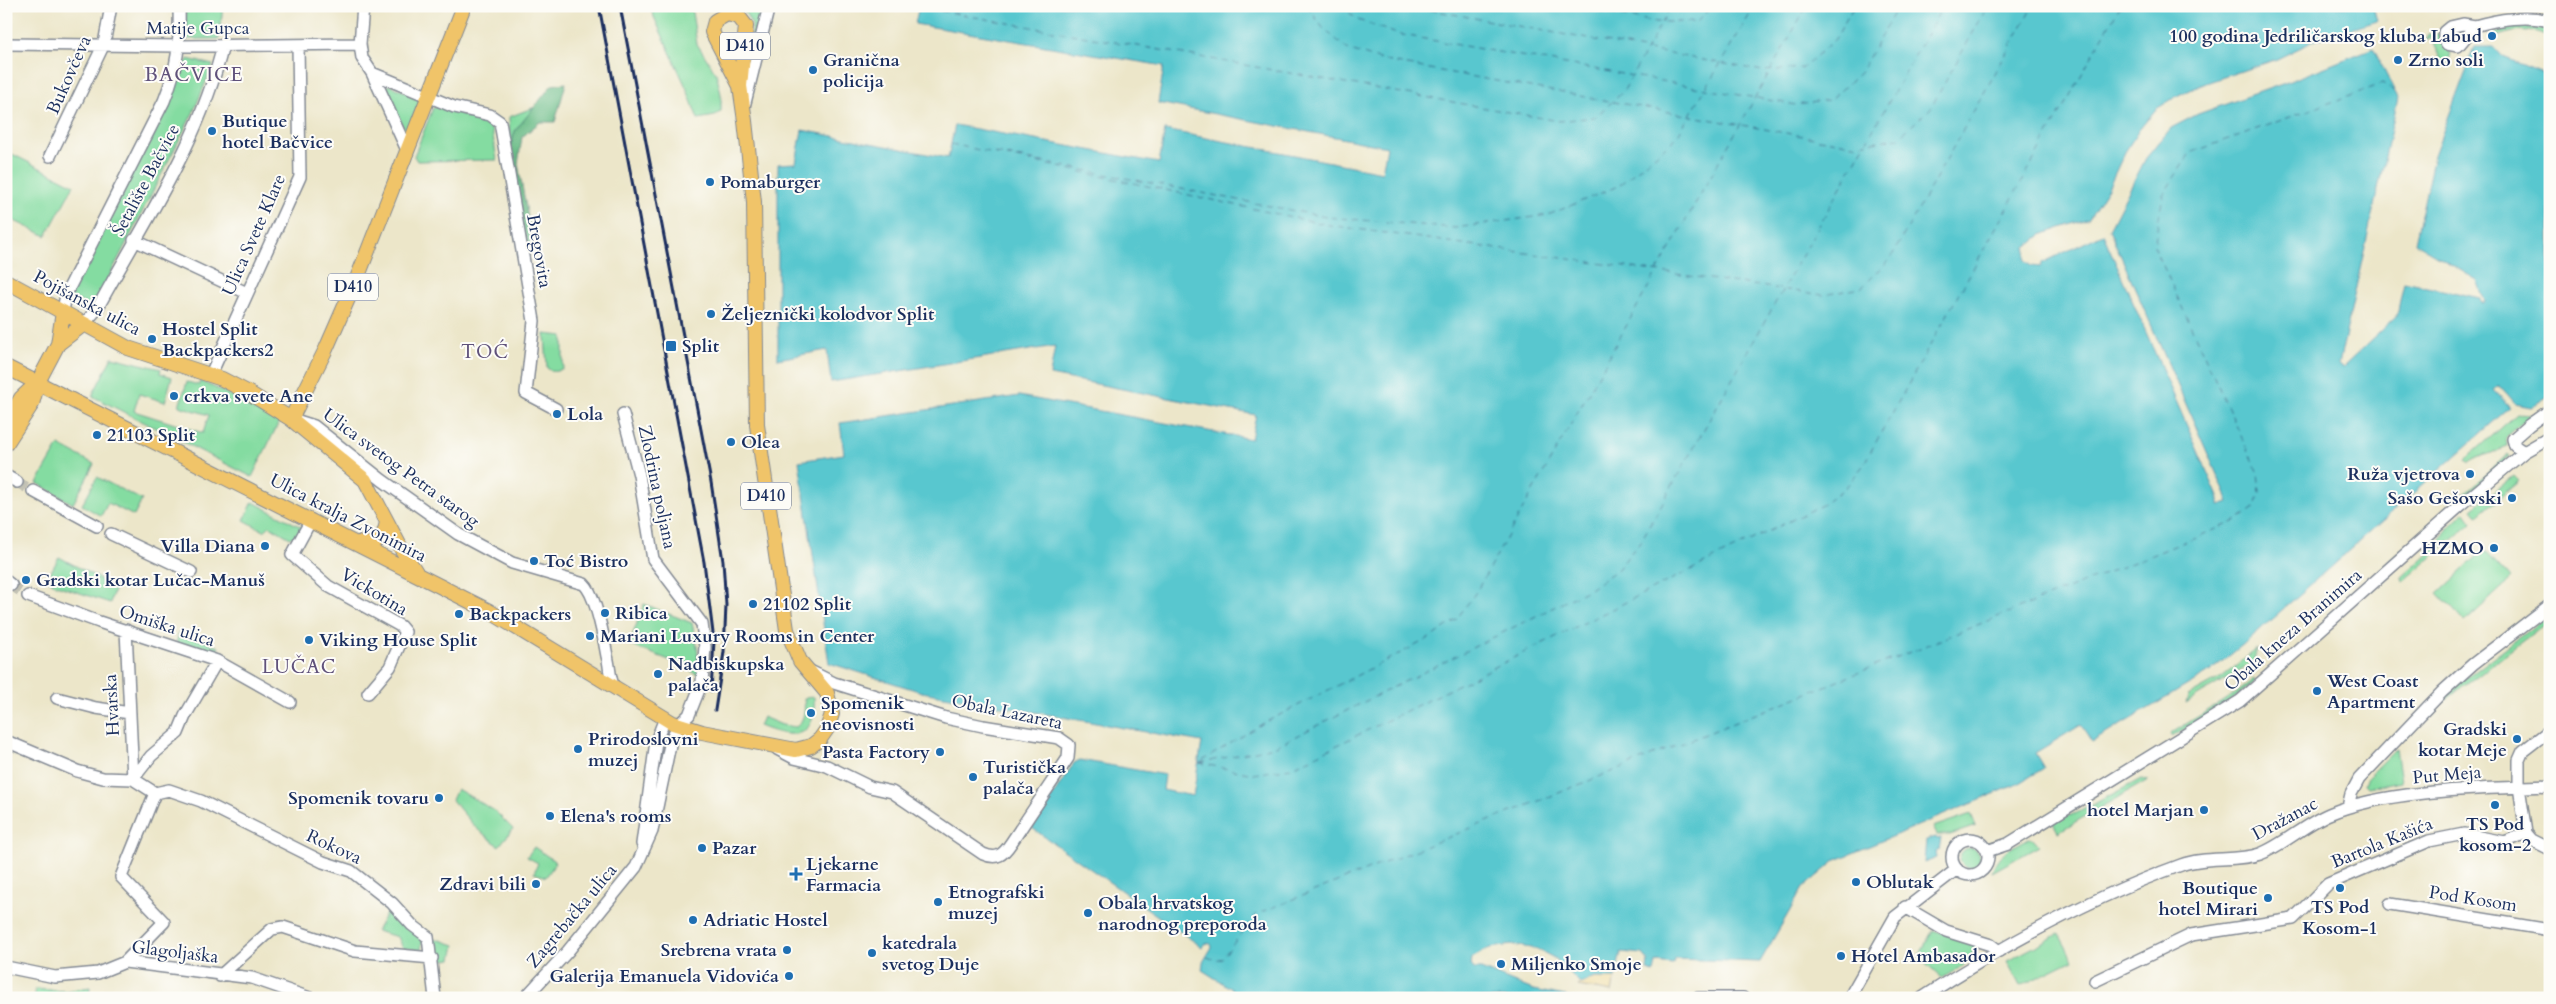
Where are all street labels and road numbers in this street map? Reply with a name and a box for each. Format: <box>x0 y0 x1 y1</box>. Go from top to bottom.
street label: Matije Gupca <box>146 16 250 41</box>
street label: Bukovčeva <box>41 31 98 118</box>
road number: D410 <box>720 32 770 59</box>
street label: Šetalište Bačvice <box>106 119 186 241</box>
street label: Ulica Svete Klare <box>216 170 292 300</box>
street label: Bregovita <box>520 212 558 290</box>
street label: Pojišanska ulica <box>29 264 145 342</box>
road number: D410 <box>328 274 378 300</box>
street label: Ulica svetog Petra starog <box>317 403 485 534</box>
street label: Zlodrina poljana <box>632 423 682 551</box>
street label: Ulica kralja Zvonimira <box>265 468 431 569</box>
road number: D410 <box>741 482 791 510</box>
street label: Vickotina <box>336 562 413 622</box>
street label: Obala kneza Branimira <box>2219 563 2368 697</box>
street label: Omiška ulica <box>116 599 218 653</box>
street label: Hvarska <box>98 673 126 737</box>
street label: Obala Lazareta <box>949 688 1065 736</box>
street label: Put Meja <box>2412 760 2483 790</box>
street label: Dražanac <box>2248 791 2322 847</box>
street label: Bartola Kašića <box>2328 811 2437 875</box>
street label: Rokova <box>302 823 366 871</box>
street label: Zagrebačka ulica <box>521 858 623 973</box>
street label: Pod Kosom <box>2427 880 2520 918</box>
street label: Glagoljaška <box>130 934 220 970</box>

